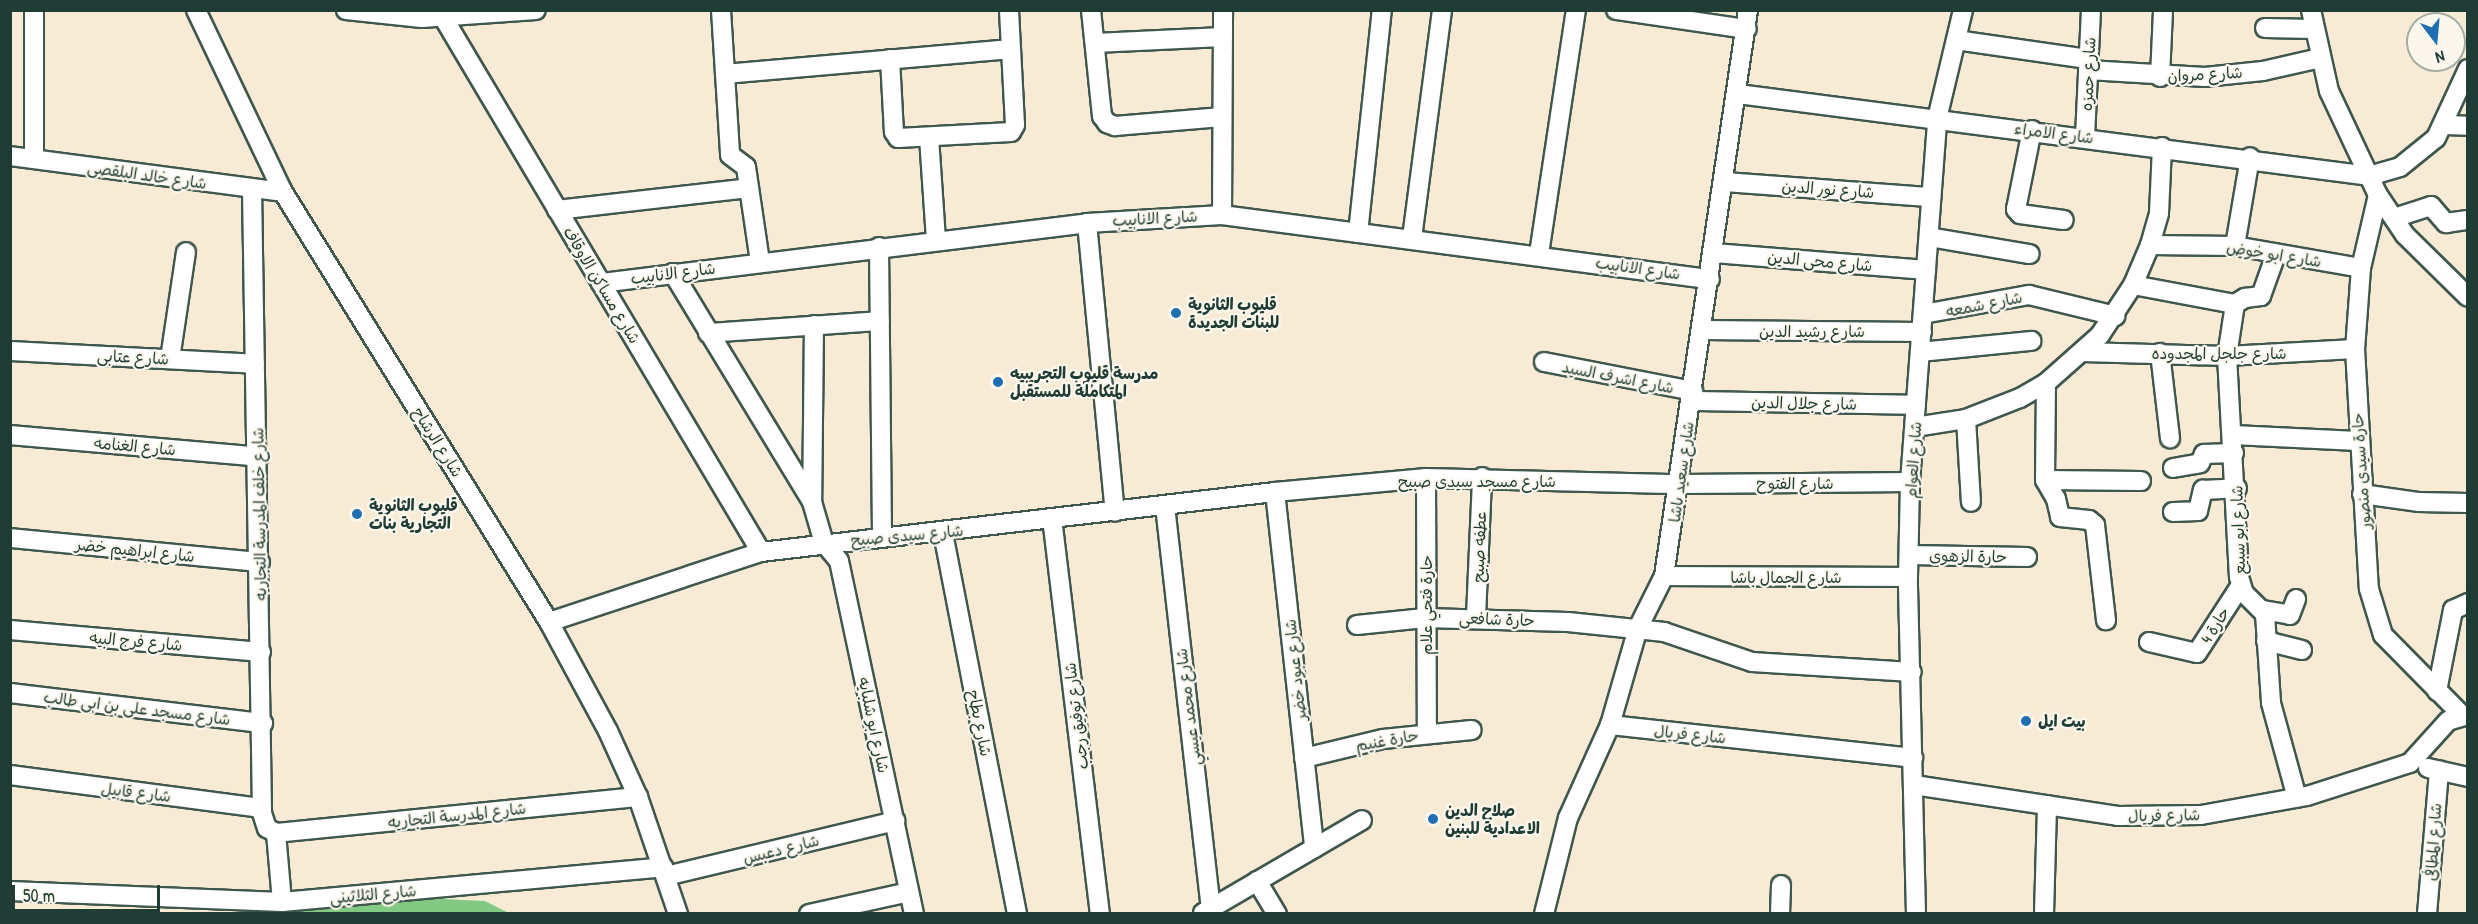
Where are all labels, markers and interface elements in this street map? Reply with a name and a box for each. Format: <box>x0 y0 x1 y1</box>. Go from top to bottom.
north arrow <box>2406 12 2466 72</box>
street label: شارع حمزه <box>2076 36 2100 112</box>
text: N <box>2433 46 2448 69</box>
street label: شارع مروان <box>2167 62 2243 86</box>
street label: شارع الامراء <box>2013 119 2095 147</box>
street label: شارع خالد البلقصى <box>86 157 208 193</box>
street label: شارع نور الدين <box>1781 176 1875 202</box>
street label: شارع الانابيب <box>1112 206 1198 230</box>
street label: شارع مساكن الاوقاف <box>560 223 644 347</box>
street label: شارع ابو خوض <box>2225 237 2323 271</box>
street label: شارع محى الدين <box>1767 247 1873 275</box>
street label: شارع الانابيب <box>1594 253 1682 283</box>
street label: شارع الانابيب <box>629 258 717 288</box>
street label: شارع شمعه <box>1944 287 2024 321</box>
place label: قليوب الثانوية للبنات الجديدة <box>1188 294 1279 332</box>
marker: قليوب الثانوية للبنات الجديدة <box>1169 306 1183 320</box>
street label: شارع رشيد الدين <box>1759 321 1865 341</box>
street label: شارع جلجل المجدوده <box>2151 343 2287 363</box>
street label: شارع عتابى <box>97 346 169 368</box>
street label: شارع اشرف السيد <box>1560 357 1676 397</box>
place label: مدرسة قليوب التجريبيه المتكاملة للمستقبل <box>1010 363 1159 401</box>
marker: مدرسة قليوب التجريبيه المتكاملة للمستقبل <box>991 375 1005 389</box>
street label: شارع جلال الدين <box>1751 392 1857 414</box>
street label: شارع الرشاح <box>409 403 467 481</box>
street label: حارة سيدى منصور <box>2347 412 2375 530</box>
street label: شارع سعيد باشا <box>1664 420 1698 524</box>
street label: شارع العوام <box>1901 421 1925 499</box>
street label: شارع خلف المدرسة التجاريه <box>248 427 270 601</box>
street label: شارع الغنامه <box>93 433 177 459</box>
street label: شارع مسجد سيدى صبيح <box>1398 471 1556 491</box>
street label: شارع الفتوح <box>1756 473 1834 493</box>
street label: شارع ابو سبيع <box>2227 485 2249 575</box>
place label: قليوب الثانوية التجارية بنات <box>369 495 458 533</box>
marker: قليوب الثانوية التجارية بنات <box>350 507 364 521</box>
street label: عطفه صبيح <box>1468 511 1490 583</box>
street label: شارع سيدى صبيح <box>850 521 964 549</box>
street label: شارع ابراهيم خضر <box>74 534 196 566</box>
street label: حارة الزهوى <box>1929 546 2007 566</box>
street label: حارة فتحي علام <box>1416 555 1436 655</box>
street label: شارع الجمال باشا <box>1730 567 1842 587</box>
street label: حارة 4 <box>2196 603 2234 647</box>
street label: حارة شافعى <box>1459 608 1535 630</box>
street label: شارع عبود خضر <box>1280 618 1310 722</box>
street label: شارع فرج البيه <box>89 627 183 655</box>
street label: شارع محمد عيسي <box>1171 647 1205 767</box>
street label: شارع توفيق رجب <box>1060 661 1092 771</box>
street label: شارع ابو شلبايه <box>854 675 894 775</box>
street label: شارع مسجد على بن ابى طالب <box>43 687 231 729</box>
street label: شارع بطاح <box>964 688 996 758</box>
place label: بيت ايل <box>2038 711 2086 731</box>
marker: بيت ايل <box>2019 714 2033 728</box>
street label: شارع فريال <box>1653 721 1727 747</box>
street label: حارة غنيم <box>1354 725 1420 755</box>
street label: شارع قابيل <box>100 778 172 806</box>
street label: شارع المدرسة التجاريه <box>387 798 527 832</box>
place label: صلاح الدين الاعدادية للبنين <box>1445 800 1540 838</box>
street label: شارع المطافى <box>2421 802 2445 882</box>
street label: شارع فريال <box>2128 805 2200 825</box>
marker: صلاح الدين الاعدادية للبنين <box>1426 812 1440 826</box>
street label: شارع دعبس <box>741 830 821 868</box>
scale bar <box>15 873 164 911</box>
street label: شارع الثلاثينى <box>329 881 417 907</box>
text: 50 m <box>23 883 55 908</box>

